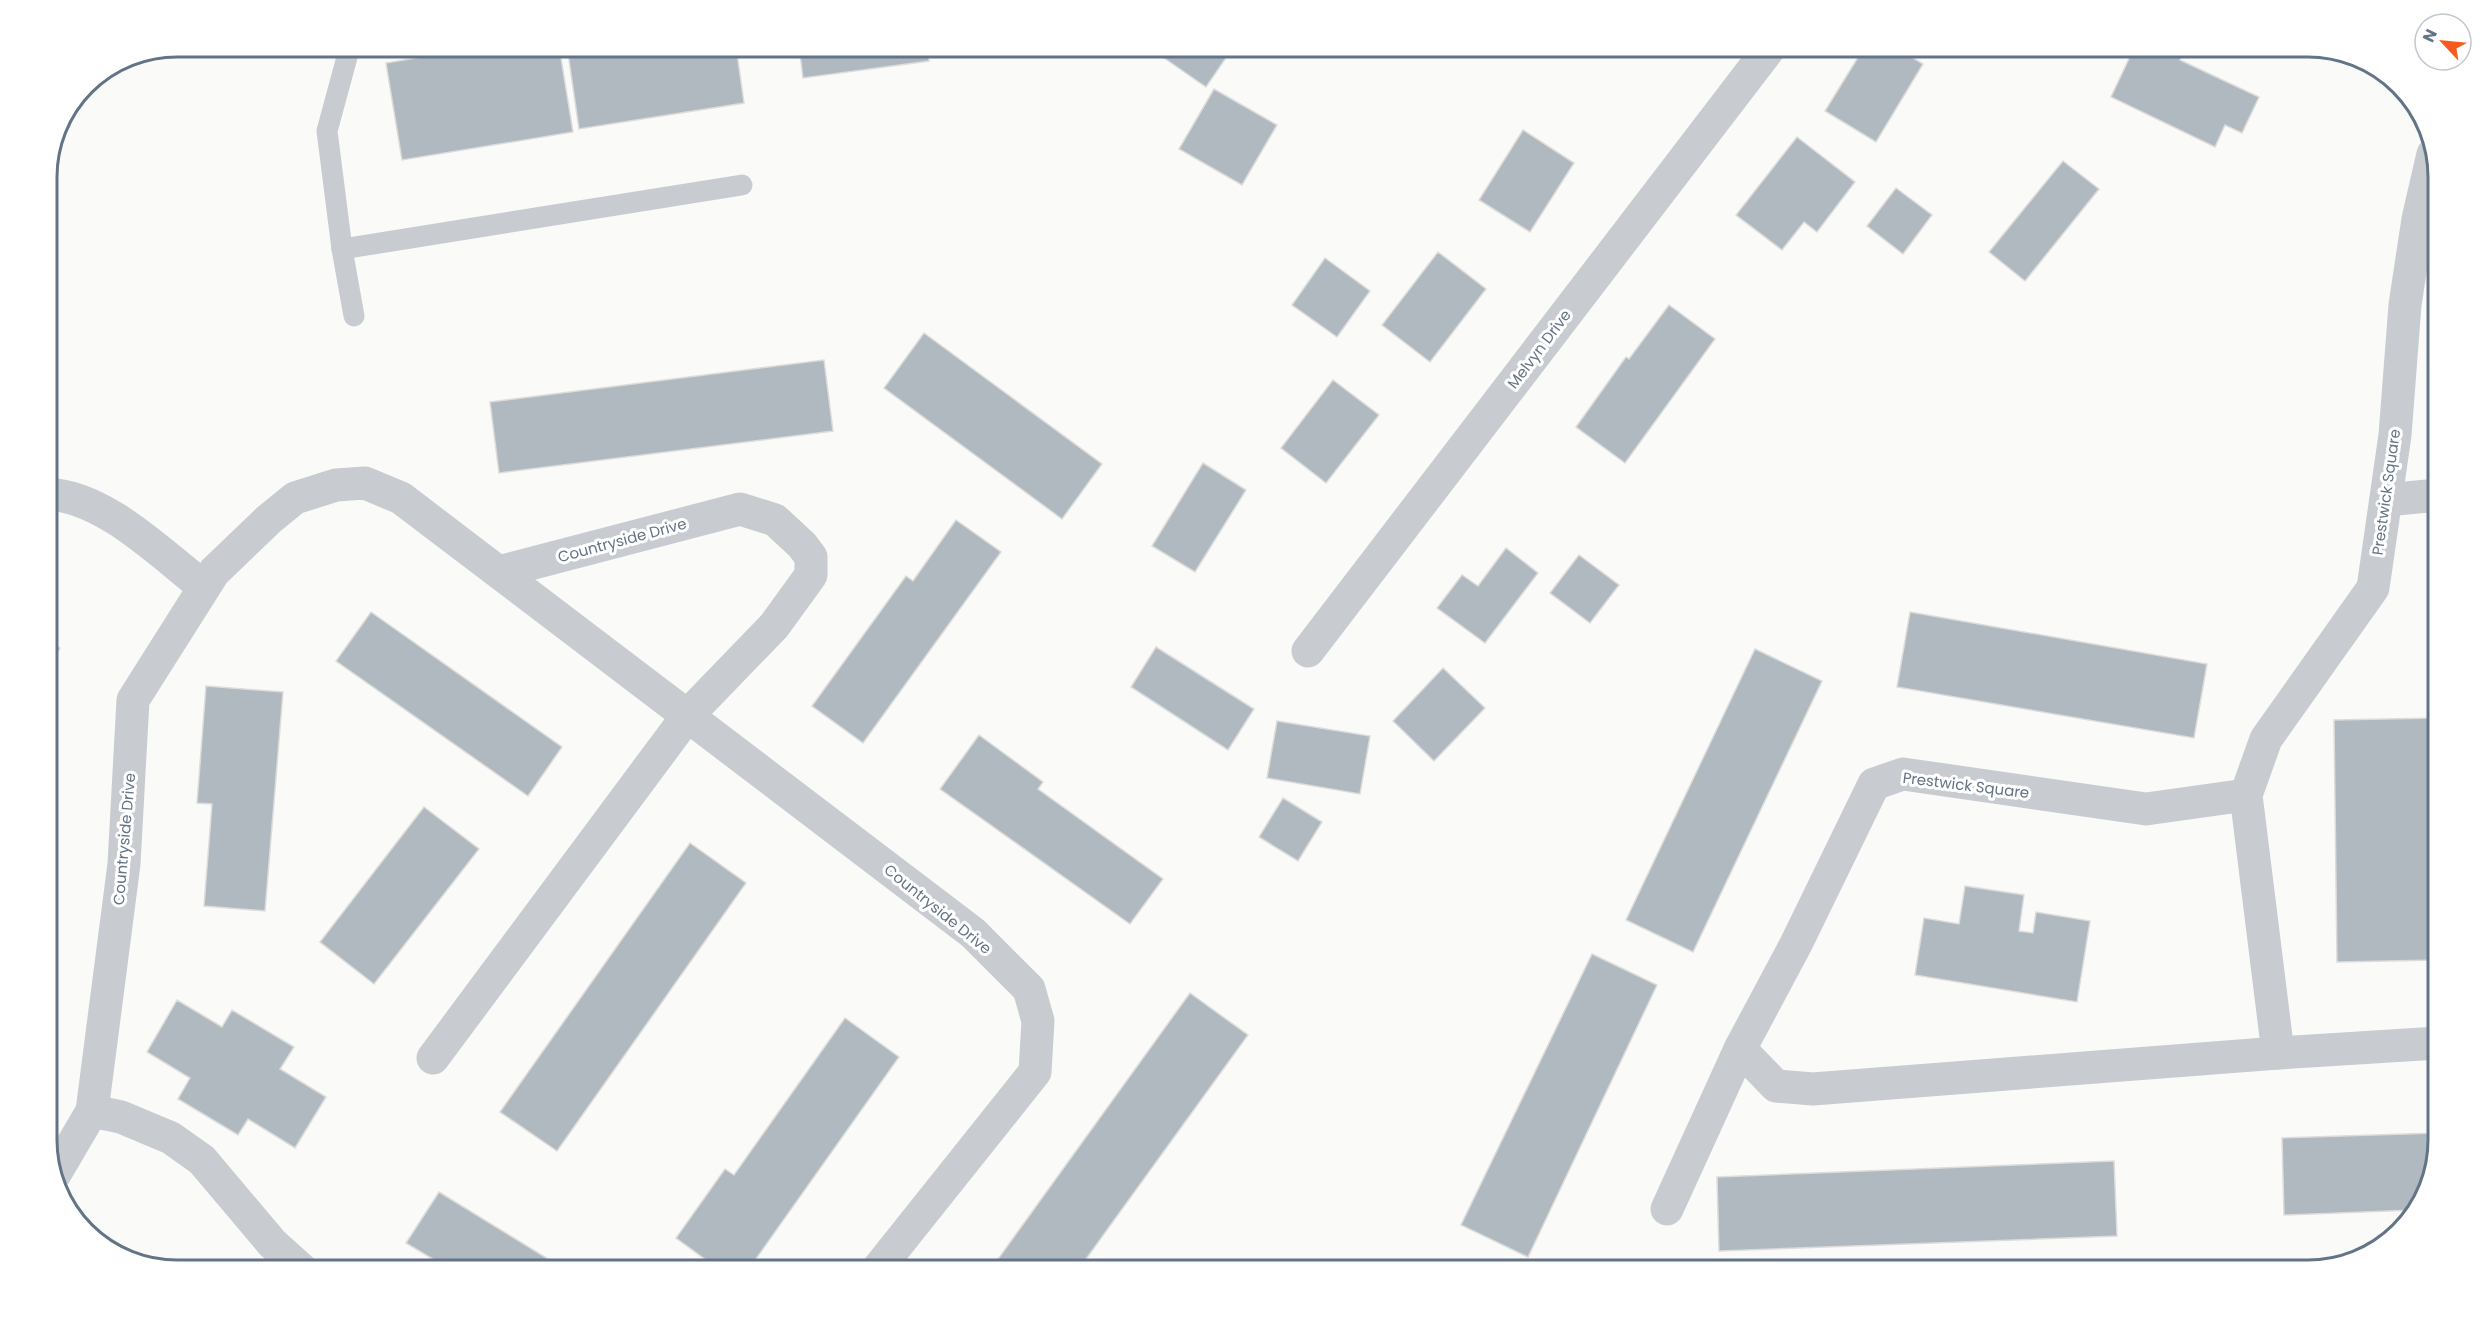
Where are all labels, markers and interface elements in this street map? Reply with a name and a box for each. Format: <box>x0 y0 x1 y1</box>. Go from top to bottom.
north arrow <box>2413 12 2473 72</box>
text: N <box>2417 25 2443 46</box>
street label: Melvyn Drive <box>1502 305 1576 393</box>
street label: Prestwick Square <box>2367 428 2405 556</box>
street label: Countryside Drive <box>555 513 689 567</box>
street label: Prestwick Square <box>1902 767 2030 803</box>
street label: Countryside Drive <box>108 772 140 906</box>
street label: Countryside Drive <box>880 859 996 959</box>

